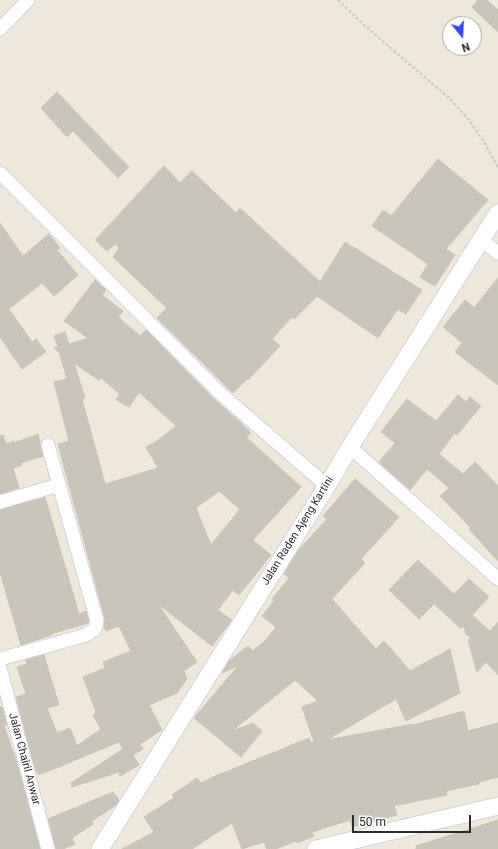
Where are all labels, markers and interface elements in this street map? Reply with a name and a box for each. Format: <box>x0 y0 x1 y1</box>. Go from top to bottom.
north arrow <box>442 16 482 56</box>
text: N <box>460 40 471 54</box>
street label: Jalan Raden Ajeng Kartini <box>259 474 337 588</box>
street label: Jalan Chairil Anwar <box>5 712 43 806</box>
scale bar <box>354 807 473 833</box>
text: 50 m <box>359 815 386 829</box>

